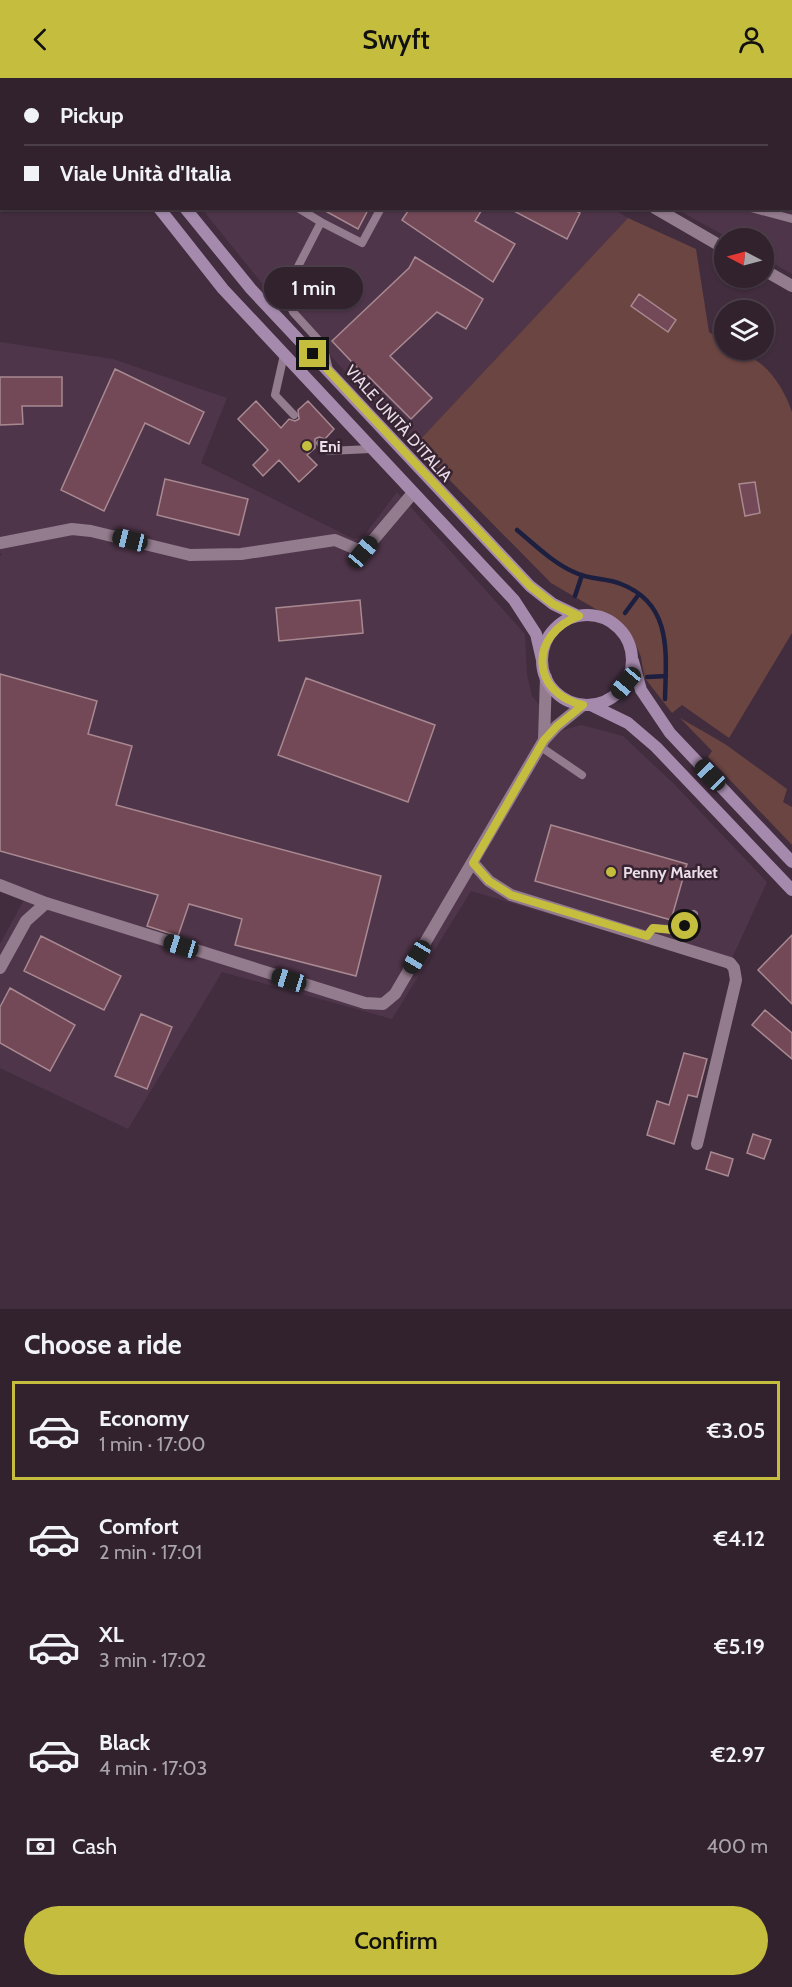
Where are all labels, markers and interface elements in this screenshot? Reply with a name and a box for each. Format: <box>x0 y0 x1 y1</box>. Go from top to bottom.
icon: back <box>24 23 57 56</box>
text: Swyft <box>362 23 430 56</box>
icon: person <box>735 23 768 56</box>
text: Pickup <box>60 102 124 129</box>
text: Viale Unità d'Italia <box>60 160 231 187</box>
north arrow <box>714 228 774 288</box>
map controls <box>714 228 774 360</box>
callout: 1 min <box>264 267 362 309</box>
text: 1 min <box>291 276 336 300</box>
button: layers <box>714 300 774 360</box>
route end <box>299 340 326 367</box>
street label: VIALE UNITÀ D'ITALIA <box>341 361 456 486</box>
place label: Eni <box>319 437 341 456</box>
marker: Eni <box>300 439 314 453</box>
car <box>110 527 150 553</box>
car <box>345 532 381 572</box>
car <box>608 663 644 703</box>
car <box>691 756 729 794</box>
place label: Penny Market <box>623 863 718 882</box>
marker: Penny Market <box>604 865 618 879</box>
route start <box>671 912 698 939</box>
car <box>161 932 201 960</box>
car <box>400 937 434 977</box>
car <box>269 966 309 994</box>
text: Choose a ride <box>24 1328 182 1361</box>
icon: car <box>27 1404 81 1458</box>
text: Economy <box>99 1405 189 1432</box>
text: €3.05 <box>707 1417 765 1444</box>
text: 1 min · 17:00 <box>99 1432 205 1456</box>
icon: car <box>27 1512 81 1566</box>
text: Comfort <box>99 1513 178 1540</box>
text: €4.12 <box>714 1525 765 1552</box>
text: 2 min · 17:01 <box>99 1540 202 1564</box>
icon: car <box>27 1620 81 1674</box>
text: XL <box>99 1621 124 1648</box>
text: €5.19 <box>714 1633 765 1660</box>
text: 3 min · 17:02 <box>99 1648 206 1672</box>
icon: car <box>27 1728 81 1782</box>
text: Black <box>99 1729 150 1756</box>
text: €2.97 <box>711 1741 765 1768</box>
text: 4 min · 17:03 <box>99 1756 207 1780</box>
icon: cash <box>24 1830 57 1863</box>
text: Cash <box>72 1833 117 1860</box>
text: 400 m <box>706 1834 768 1858</box>
button: Confirm <box>24 1906 768 1975</box>

